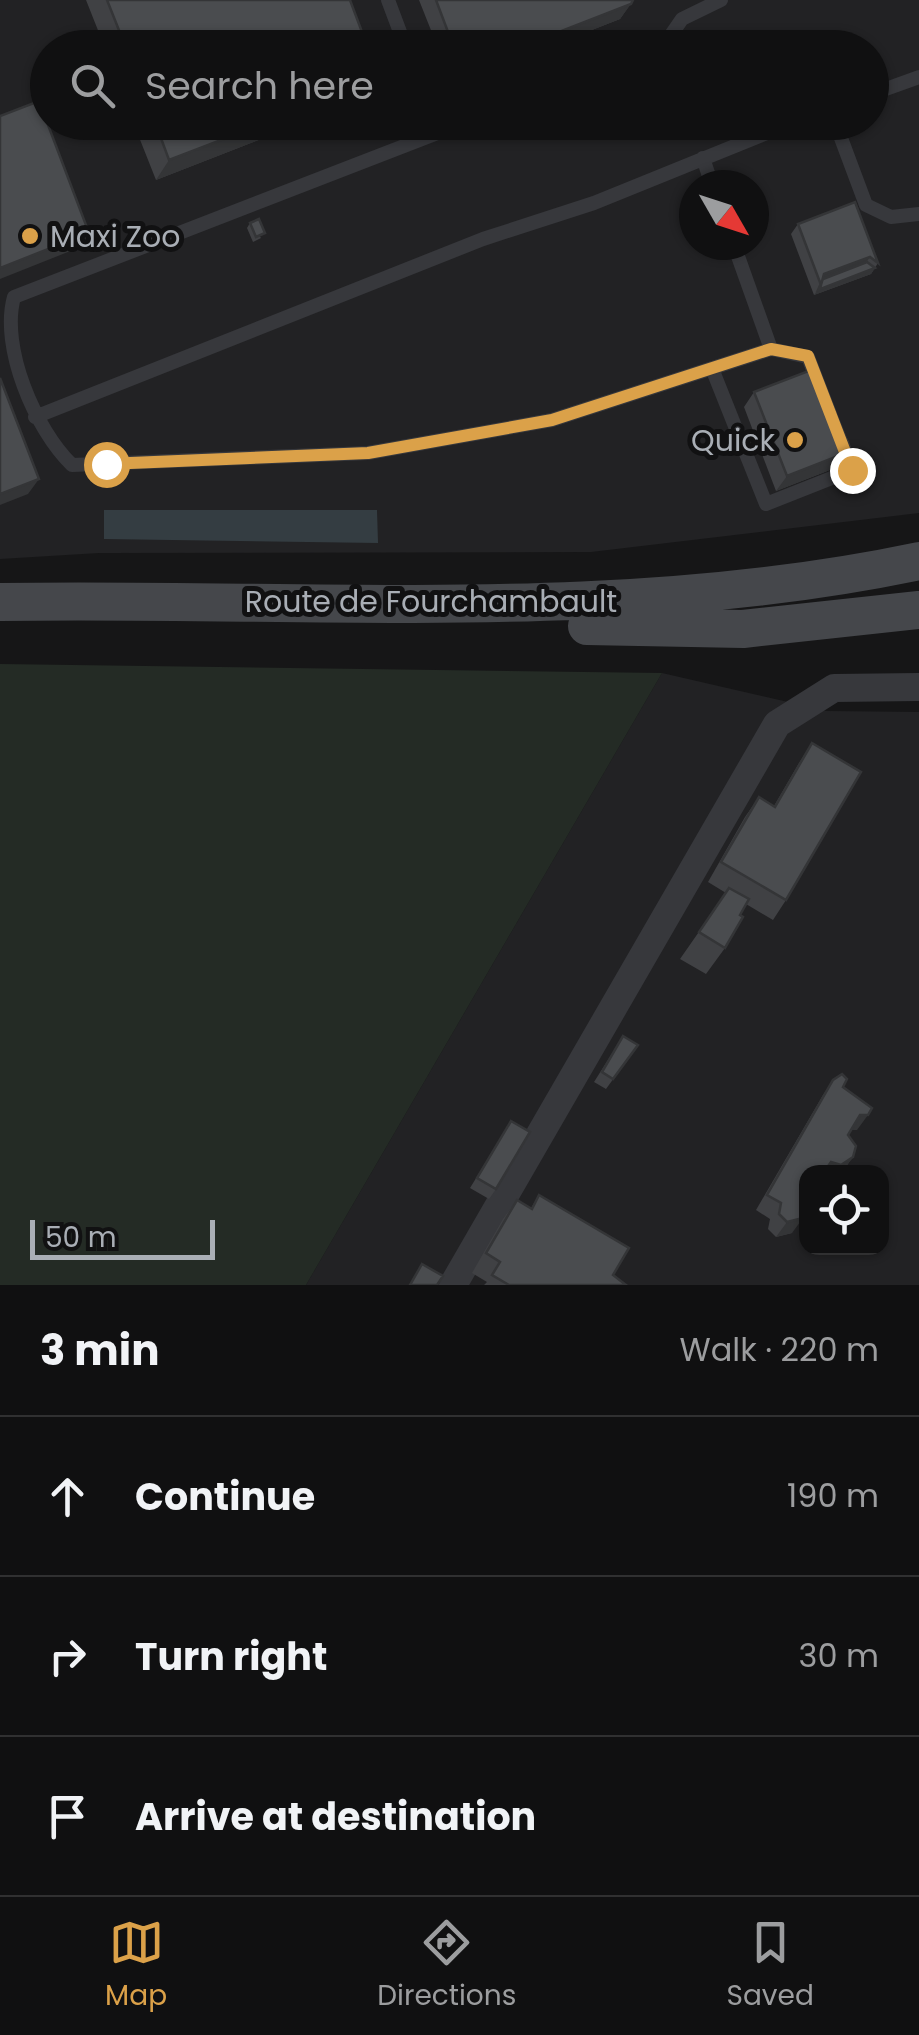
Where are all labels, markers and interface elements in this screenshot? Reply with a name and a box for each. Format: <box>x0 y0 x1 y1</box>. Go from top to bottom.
search box <box>30 30 889 140</box>
icon: search <box>65 58 120 113</box>
text: Search here <box>145 59 374 112</box>
north arrow <box>679 170 769 260</box>
place label: Maxi Zoo <box>50 215 181 258</box>
marker: Maxi Zoo <box>19 225 41 247</box>
place label: Quick <box>691 419 776 462</box>
marker: Quick <box>784 429 806 451</box>
route start <box>84 442 130 488</box>
route end <box>830 448 876 494</box>
street label: Route de Fourchambault <box>245 580 617 623</box>
map controls <box>799 1165 889 1255</box>
button: locate <box>799 1165 889 1255</box>
scale bar <box>30 1215 215 1260</box>
text: 50 m <box>45 1218 116 1257</box>
text: 3 min <box>40 1321 160 1380</box>
text: Walk · 220 m <box>680 1327 879 1372</box>
icon: ahead <box>40 1469 95 1524</box>
text: Continue <box>135 1470 315 1523</box>
text: 190 m <box>787 1473 879 1518</box>
icon: right <box>40 1629 95 1684</box>
text: Turn right <box>135 1630 327 1683</box>
text: 30 m <box>799 1633 879 1678</box>
icon: arrive <box>40 1789 95 1844</box>
text: Arrive at destination <box>135 1790 536 1843</box>
tab: Map <box>105 1915 167 2017</box>
tab: Directions <box>377 1915 516 2017</box>
tab: Saved <box>727 1915 814 2017</box>

